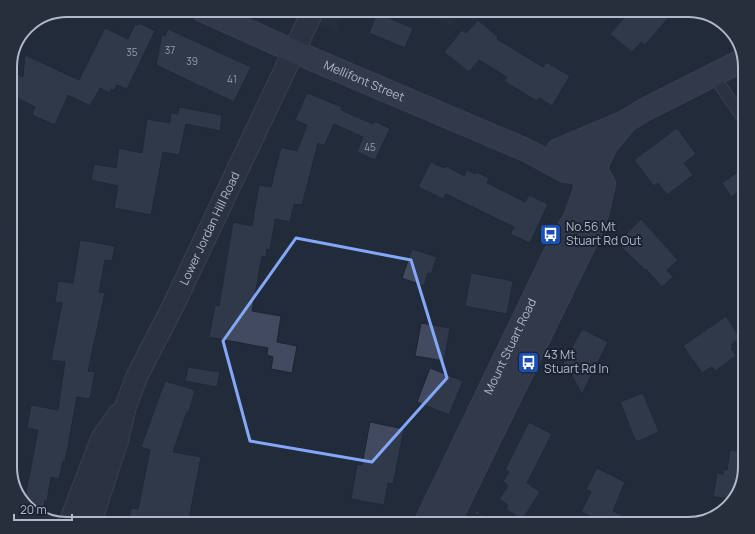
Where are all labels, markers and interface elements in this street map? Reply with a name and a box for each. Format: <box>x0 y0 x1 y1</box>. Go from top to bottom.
house number: 37 <box>165 43 175 57</box>
house number: 35 <box>126 45 138 59</box>
house number: 39 <box>186 54 198 68</box>
street label: Mellifont Street <box>321 56 407 105</box>
house number: 41 <box>227 72 237 86</box>
house number: 45 <box>364 140 376 154</box>
street label: Lower Jordan Hill Road <box>175 169 243 288</box>
place label: No.56 Mt Stuart Rd Out <box>566 218 641 249</box>
bus stop icon: No.56 Mt Stuart Rd Out <box>538 221 564 247</box>
street label: Mount Stuart Road <box>480 295 540 397</box>
place label: 43 Mt Stuart Rd In <box>544 346 609 377</box>
bus stop icon: 43 Mt Stuart Rd In <box>515 349 541 375</box>
scale bar <box>14 496 72 522</box>
text: 20 m <box>20 501 47 518</box>

